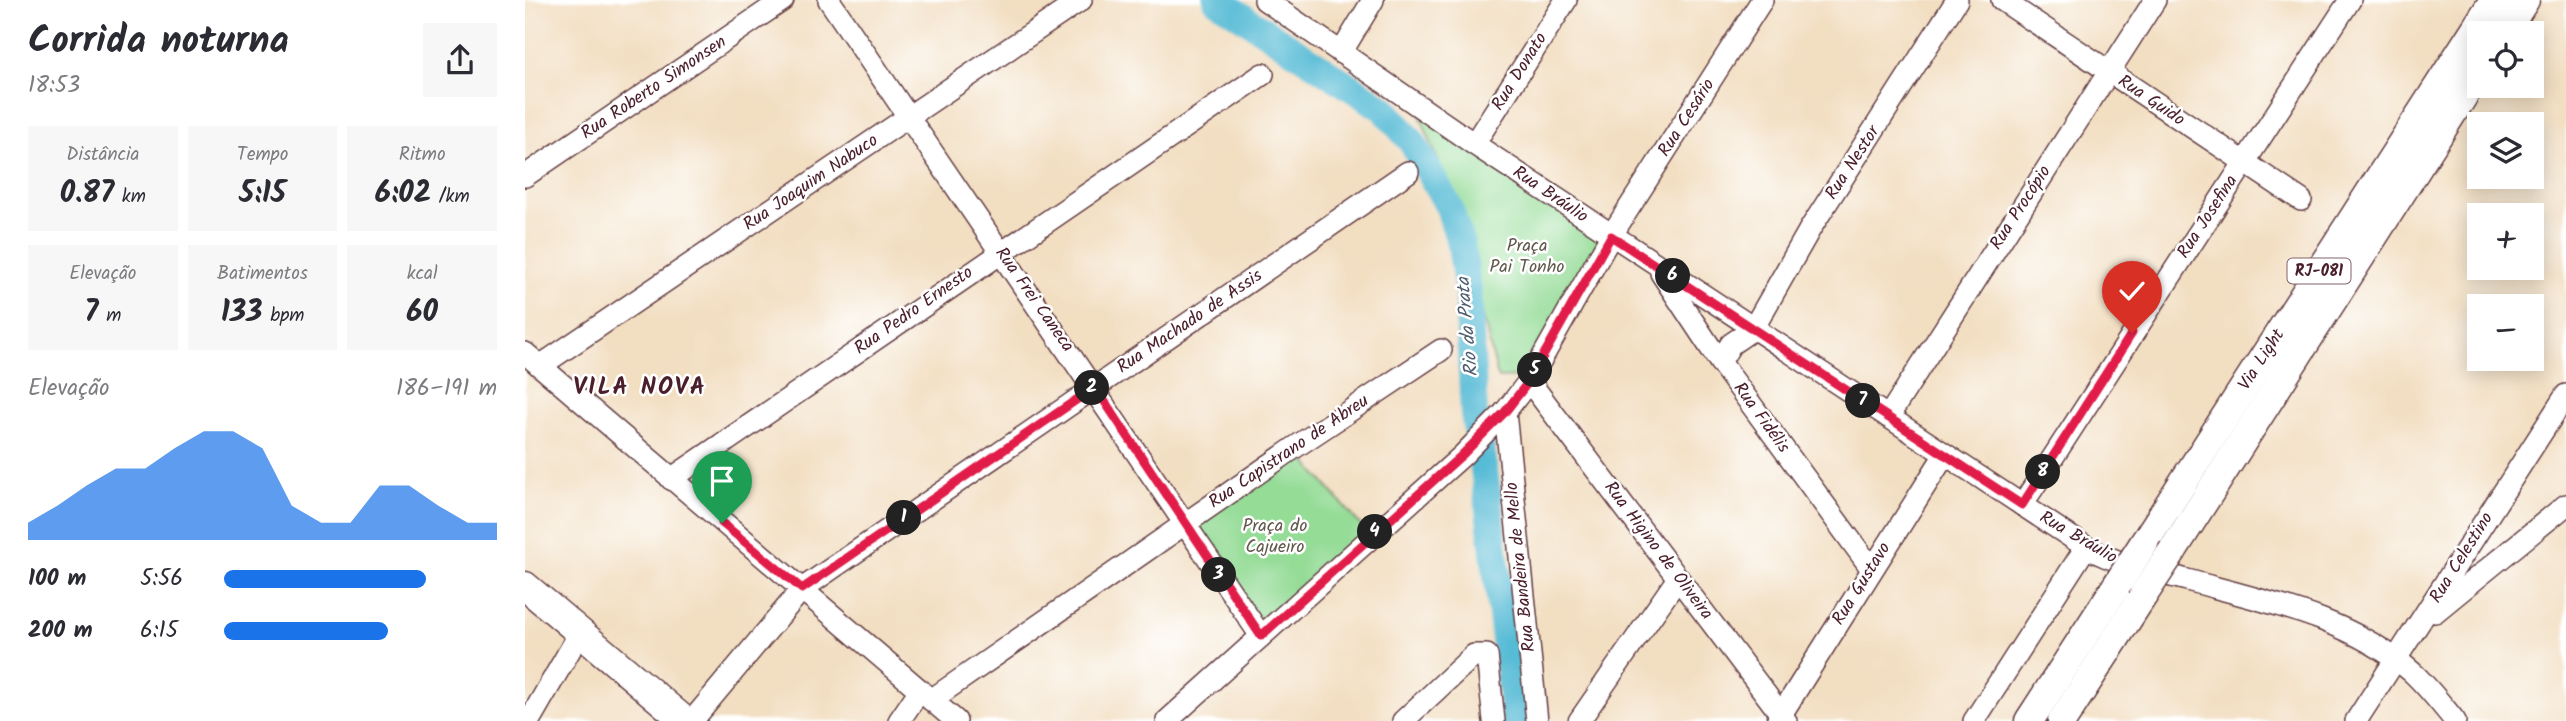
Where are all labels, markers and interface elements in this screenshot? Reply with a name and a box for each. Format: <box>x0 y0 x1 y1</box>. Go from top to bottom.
text: Corrida noturna <box>28 12 289 72</box>
map controls <box>2467 21 2544 371</box>
button: locate <box>2467 21 2544 98</box>
button: share <box>423 23 497 97</box>
street label: Rua Donato <box>1484 27 1556 117</box>
street label: Rua Roberto Simonsen <box>575 28 733 148</box>
text: 18:53 <box>28 68 80 104</box>
street label: Rua Guido <box>2111 68 2191 134</box>
street label: Rua Cesário <box>1651 73 1723 163</box>
button: layers <box>2467 112 2544 189</box>
street label: Rua Nestor <box>1818 119 1889 206</box>
street label: Rua Joaquim Nabuco <box>737 127 885 239</box>
text: Distância <box>66 140 139 170</box>
text: Tempo <box>237 140 288 170</box>
text: Ritmo <box>399 140 446 170</box>
street label: Rua Bráulio <box>1506 159 1594 231</box>
street label: Rua Procópio <box>1983 160 2059 256</box>
street label: Rua Josefina <box>2170 169 2246 265</box>
text: 0.87 <box>60 170 114 218</box>
text: 5:15 <box>239 170 286 218</box>
text: 6:02 <box>375 170 431 218</box>
text: km <box>114 182 146 212</box>
text: /km <box>431 182 470 212</box>
button: + <box>2467 203 2544 280</box>
park label: Praça Pai Tonho <box>1490 232 1564 282</box>
street label: Rua Frei Caneca <box>987 241 1081 359</box>
pin: 6 <box>1655 258 1691 294</box>
road number: RJ-081 <box>2287 258 2351 284</box>
text: Elevação <box>69 259 136 289</box>
text: Batimentos <box>217 259 308 289</box>
text: kcal <box>407 259 438 289</box>
street label: Rua Pedro Ernesto <box>848 259 980 363</box>
text: 6 <box>1667 260 1678 290</box>
pin <box>2102 261 2162 333</box>
street label: Rua Machado de Assis <box>1111 262 1269 382</box>
icon: check <box>2113 272 2151 310</box>
water label: Rio da Prata <box>1449 275 1487 378</box>
text: 7 <box>84 289 99 337</box>
text: 133 <box>221 289 263 337</box>
text: 60 <box>406 289 438 337</box>
button: − <box>2467 294 2544 371</box>
text: m <box>99 301 121 331</box>
text: bpm <box>263 301 304 331</box>
street label: Via Light <box>2231 322 2293 397</box>
pin: 5 <box>1517 352 1553 388</box>
text: 5 <box>1530 354 1539 384</box>
district label: VILA NOVA <box>573 368 707 407</box>
pin: 2 <box>1075 370 1109 406</box>
text: Elevação <box>28 371 110 407</box>
text: 186–191 m <box>396 371 497 407</box>
text: 2 <box>1086 372 1097 402</box>
street label: Rua Fidélis <box>1725 376 1797 460</box>
pin: 7 <box>1845 384 1881 418</box>
text: 7 <box>1858 385 1867 415</box>
street label: Rua Capistrano de Abreu <box>1203 387 1375 517</box>
pin <box>692 451 752 523</box>
pin: 8 <box>2025 454 2061 490</box>
text: 8 <box>2037 456 2048 486</box>
icon: arrive <box>703 462 741 500</box>
street label: Rua Higino de Oliveira <box>1596 475 1720 627</box>
street label: Rua Bandeira de Mello <box>1498 480 1544 654</box>
pin: 1 <box>887 500 921 536</box>
text: 1 <box>901 502 906 532</box>
street label: Rua Bráulio <box>2033 504 2123 572</box>
street label: Rua Celestino <box>2422 507 2502 609</box>
park label: Praça do Cajueiro <box>1242 512 1308 562</box>
pin: 4 <box>1357 514 1393 550</box>
text: 4 <box>1369 516 1380 546</box>
street label: Rua Gustavo <box>1825 537 1899 631</box>
pin: 3 <box>1201 558 1237 592</box>
text: 3 <box>1213 559 1224 589</box>
text: 100 m <box>28 561 86 597</box>
text: 5:56 <box>140 561 183 597</box>
text: 200 m <box>28 613 93 649</box>
text: 6:15 <box>140 613 178 649</box>

